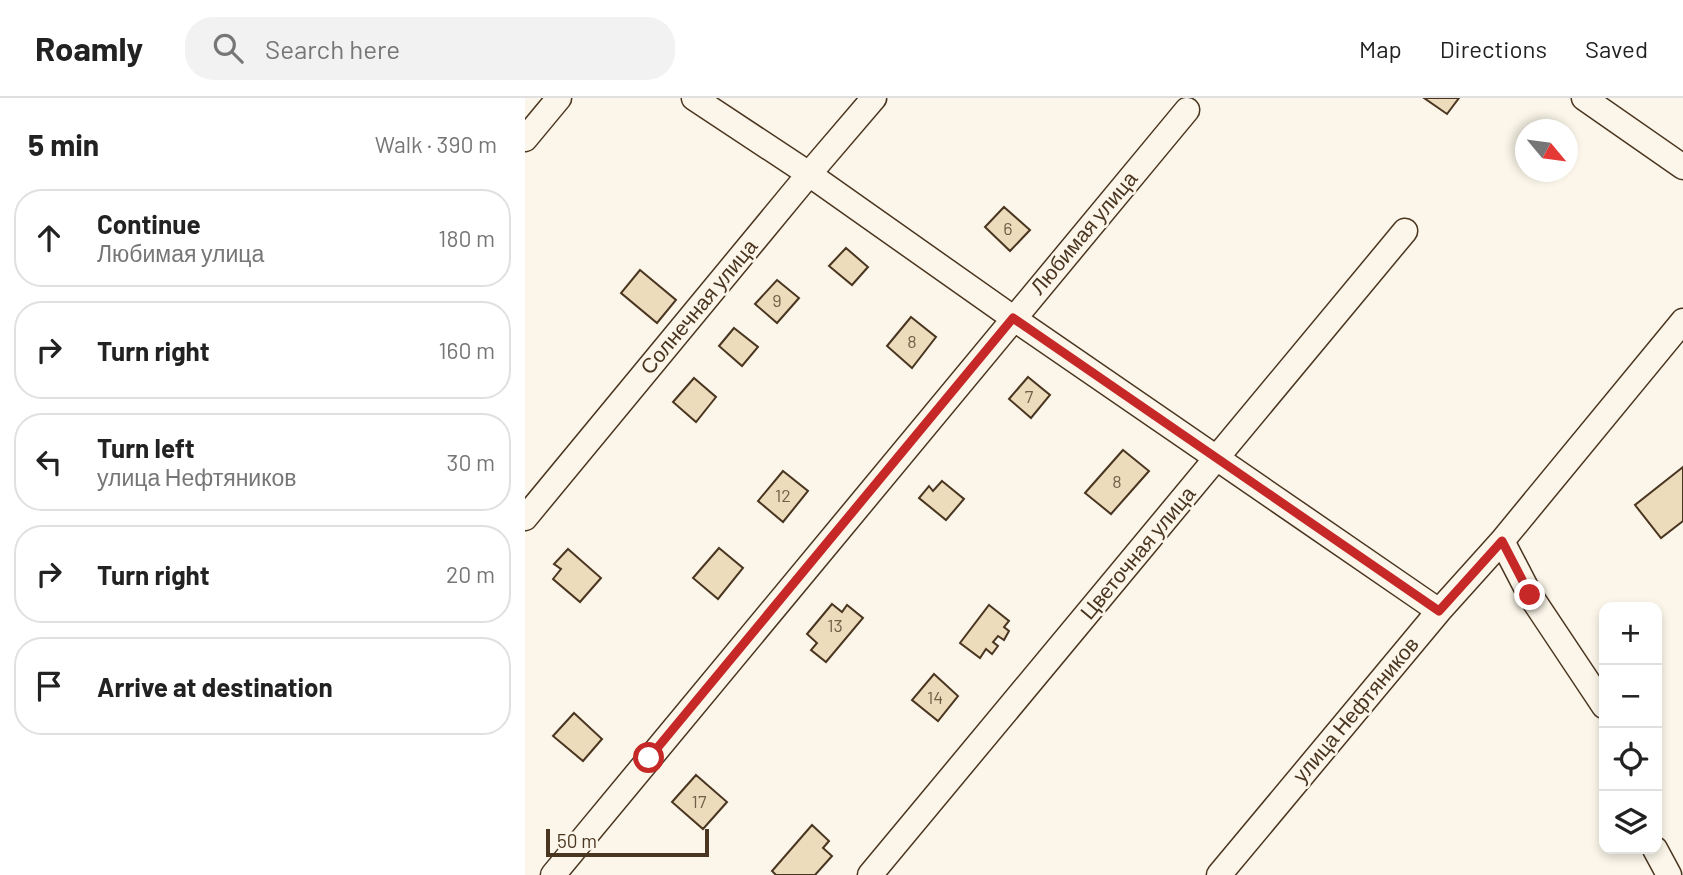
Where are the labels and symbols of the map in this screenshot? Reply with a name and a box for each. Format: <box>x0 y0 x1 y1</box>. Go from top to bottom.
north arrow <box>1515 119 1578 182</box>
street label: Любимая улица <box>1024 165 1142 299</box>
house number: 6 <box>1003 217 1013 239</box>
street label: Солнечная улица <box>634 233 762 379</box>
house number: 9 <box>772 289 782 311</box>
house number: 8 <box>907 330 917 352</box>
house number: 7 <box>1025 385 1034 407</box>
house number: 8 <box>1112 470 1122 492</box>
street label: Цветочная улица <box>1074 480 1200 623</box>
house number: 12 <box>775 484 791 506</box>
route end <box>1514 579 1545 610</box>
house number: 13 <box>827 614 843 636</box>
street label: улица Нефтяников <box>1287 631 1423 787</box>
house number: 14 <box>927 686 943 708</box>
route start <box>633 742 664 773</box>
house number: 17 <box>692 790 707 812</box>
scale bar <box>546 826 709 858</box>

